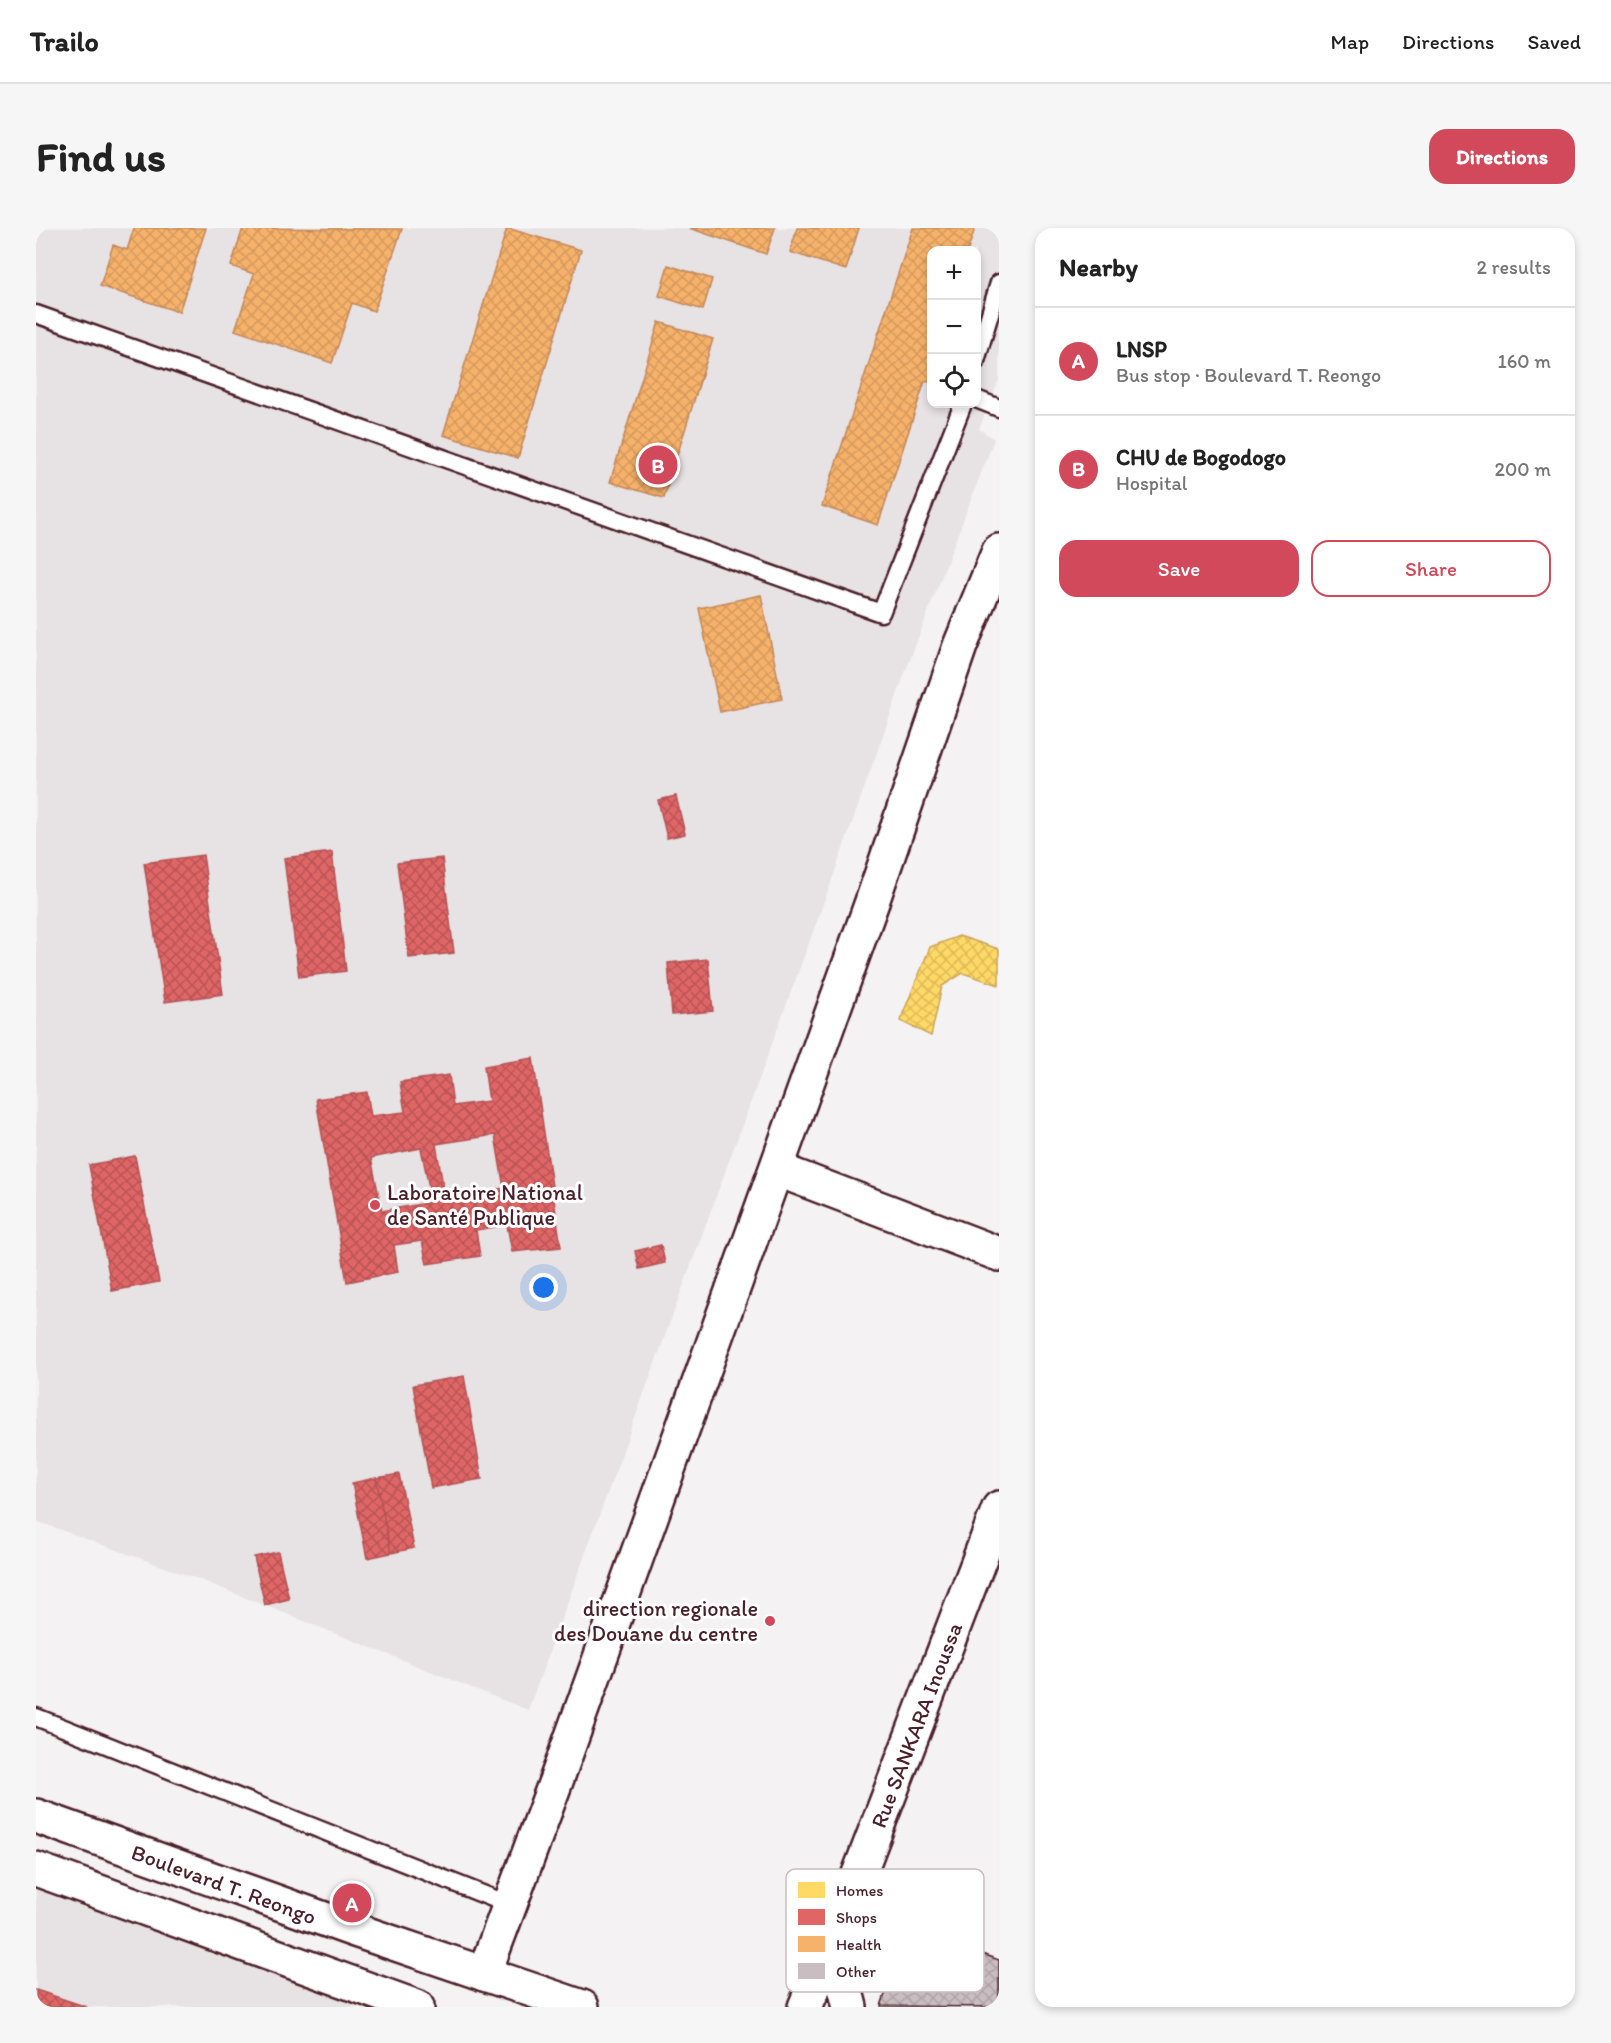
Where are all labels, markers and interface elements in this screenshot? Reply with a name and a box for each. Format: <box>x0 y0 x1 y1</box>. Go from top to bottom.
text: Trailo <box>30 24 99 58</box>
text: Map <box>1331 29 1369 54</box>
text: Directions <box>1402 29 1494 54</box>
text: Saved <box>1527 29 1581 54</box>
button: Directions <box>1429 129 1575 184</box>
text: Find us <box>36 131 166 182</box>
map controls <box>927 246 981 408</box>
button: + <box>927 246 981 300</box>
text: Nearby <box>1059 251 1138 283</box>
text: 2 results <box>1477 255 1551 279</box>
button: − <box>927 300 981 354</box>
text: LNSP <box>1116 336 1167 363</box>
text: A <box>1072 349 1085 373</box>
text: 160 m <box>1498 349 1551 373</box>
button: locate <box>927 354 981 408</box>
text: Bus stop · Boulevard T. Reongo <box>1116 363 1381 387</box>
pin: B <box>638 442 678 488</box>
text: CHU de Bogodogo <box>1116 444 1286 471</box>
text: B <box>1072 457 1085 481</box>
text: 200 m <box>1495 457 1551 481</box>
text: Hospital <box>1116 471 1188 495</box>
button: Save <box>1059 540 1299 597</box>
button: Share <box>1311 540 1551 597</box>
place label: Laboratoire National de Santé Publique <box>387 1179 583 1231</box>
marker: Laboratoire National de Santé Publique <box>368 1198 382 1212</box>
your location <box>529 1273 558 1302</box>
place label: direction regionale des Douane du centre <box>554 1595 758 1647</box>
marker: direction regionale des Douane du centre <box>763 1614 777 1628</box>
street label: Rue SANKARA Inoussa <box>865 1618 968 1832</box>
street label: Boulevard T. Reongo <box>128 1839 320 1930</box>
legend <box>786 1869 984 1992</box>
pin: A <box>332 1880 372 1926</box>
text: Homes <box>836 1881 883 1900</box>
text: Shops <box>836 1908 877 1927</box>
text: Health <box>836 1935 882 1954</box>
text: Other <box>836 1962 876 1981</box>

